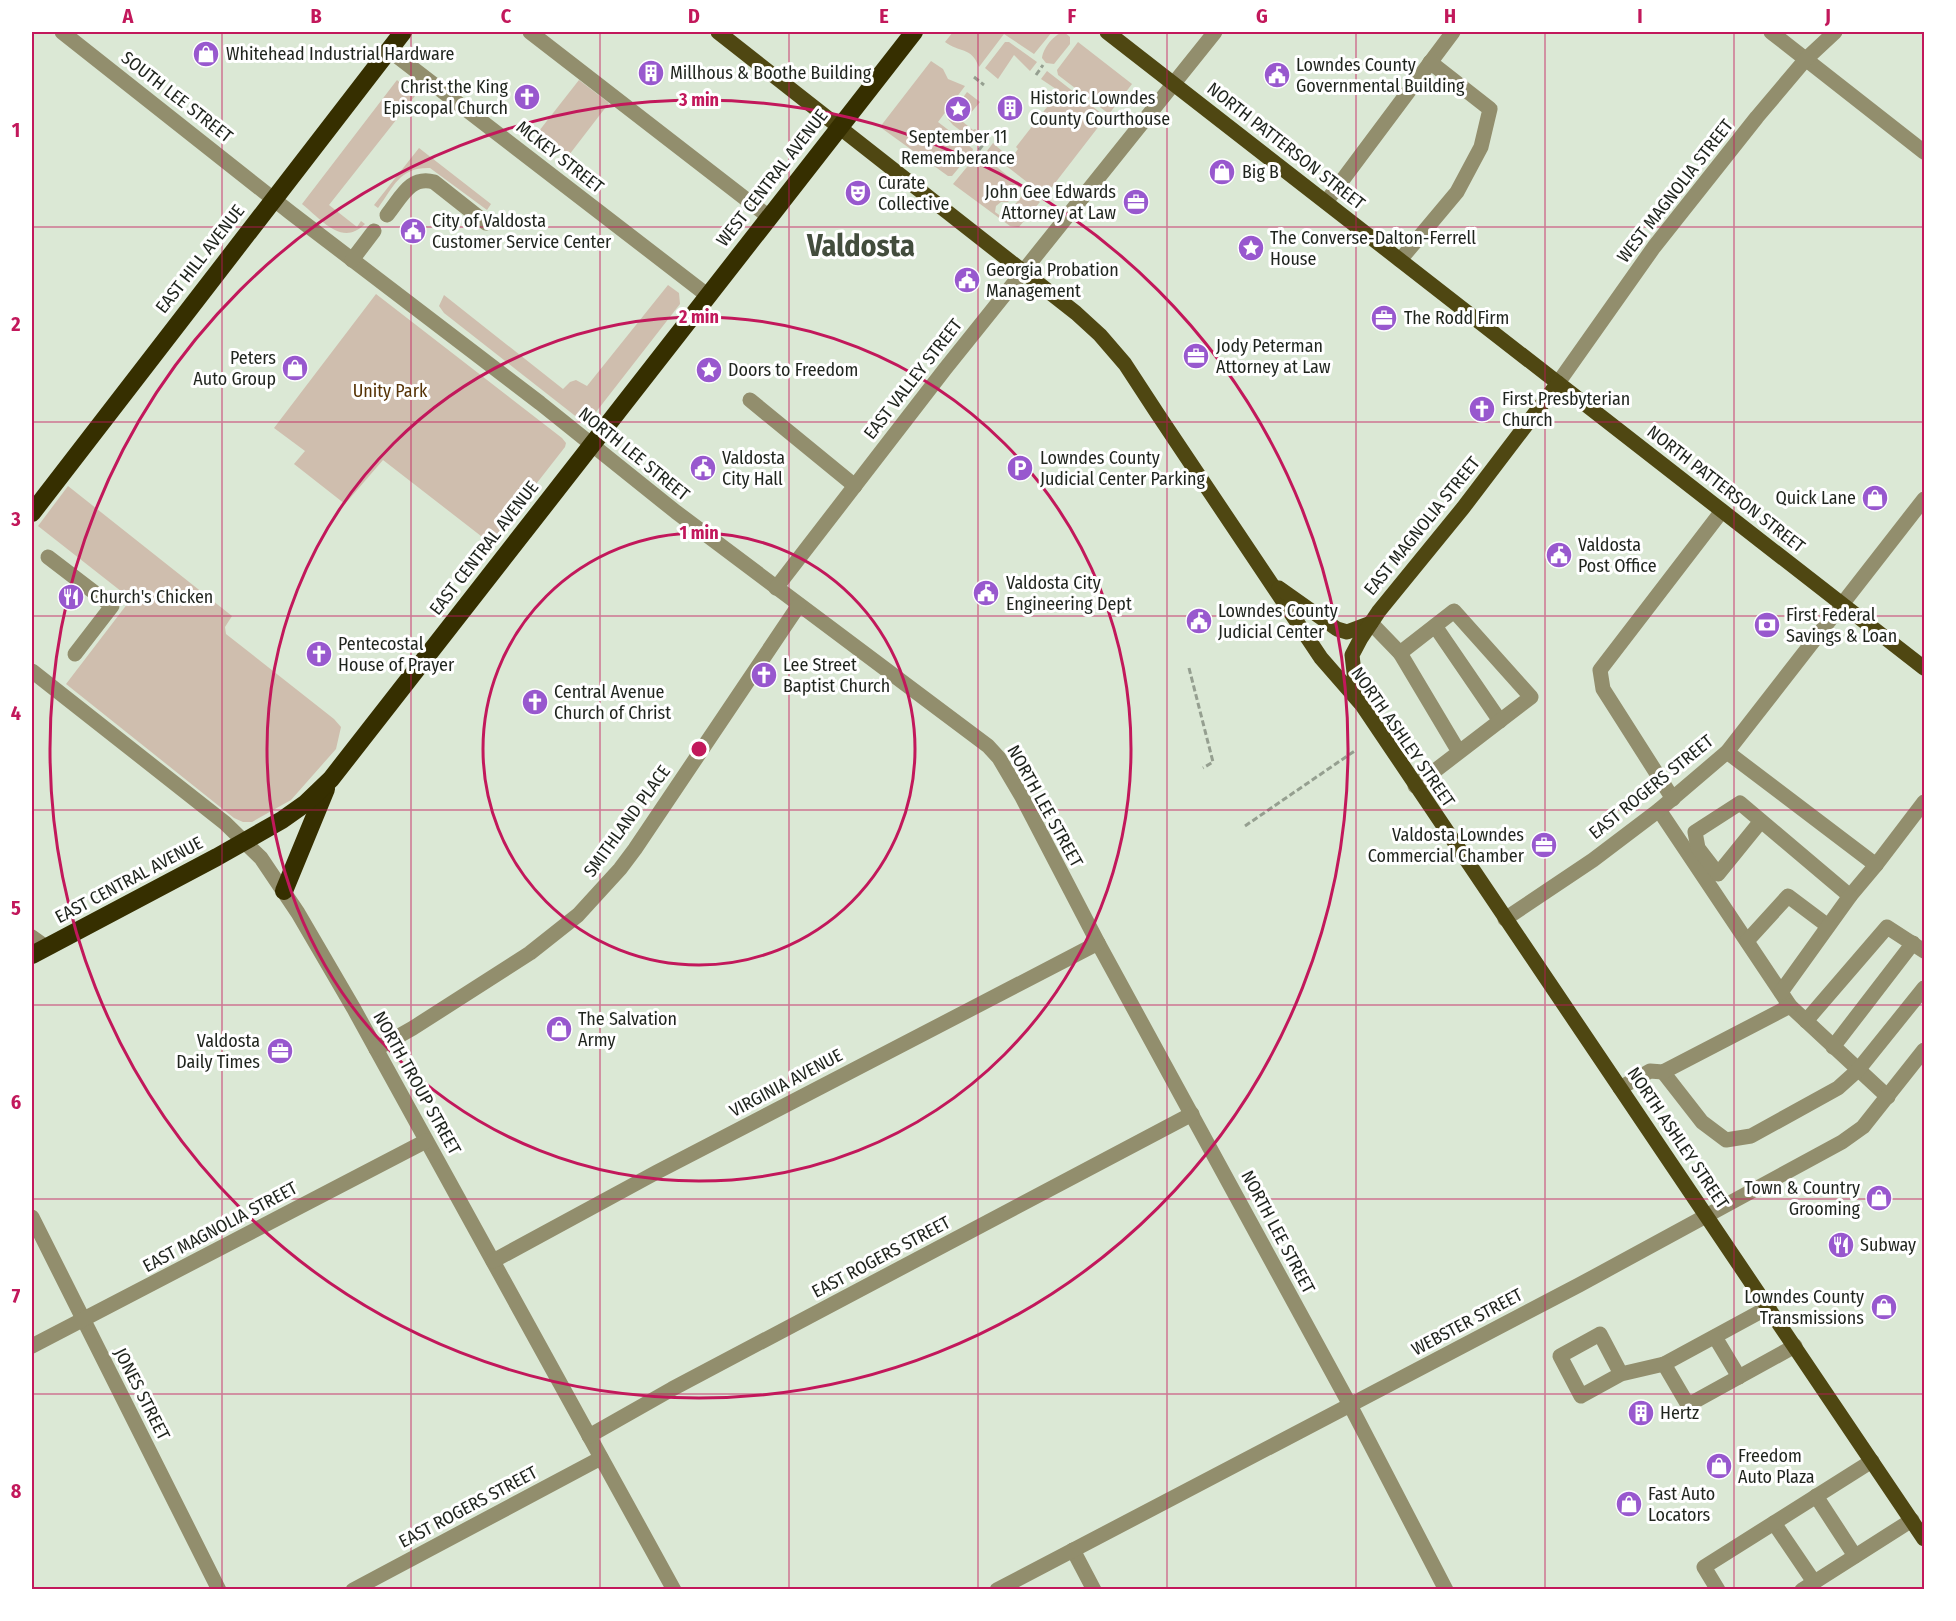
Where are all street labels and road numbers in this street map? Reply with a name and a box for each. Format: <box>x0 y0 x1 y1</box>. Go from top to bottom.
street label: SOUTH LEE STREET <box>117 47 238 148</box>
street label: NORTH PATTERSON STREET <box>1203 78 1370 215</box>
street label: WEST CENTRAL AVENUE <box>712 105 832 251</box>
street label: WEST MAGNOLIA STREET <box>1612 114 1738 267</box>
street label: MCKEY STREET <box>512 116 609 198</box>
street label: EAST HILL AVENUE <box>151 200 249 318</box>
street label: EAST VALLEY STREET <box>859 314 967 444</box>
street label: NORTH LEE STREET <box>574 403 694 506</box>
street label: NORTH PATTERSON STREET <box>1643 421 1810 558</box>
street label: EAST MAGNOLIA STREET <box>1359 452 1485 600</box>
street label: EAST CENTRAL AVENUE <box>425 477 543 619</box>
street label: NORTH ASHLEY STREET <box>1346 663 1460 812</box>
street label: EAST ROGERS STREET <box>1584 730 1718 844</box>
street label: NORTH LEE STREET <box>1002 741 1088 871</box>
street label: SMITHLAND PLACE <box>579 761 675 881</box>
street label: EAST CENTRAL AVENUE <box>51 832 207 928</box>
street label: NORTH TROUP STREET <box>368 1007 466 1159</box>
street label: VIRGINIA AVENUE <box>726 1044 846 1122</box>
street label: NORTH ASHLEY STREET <box>1623 1063 1734 1213</box>
street label: NORTH LEE STREET <box>1236 1167 1320 1298</box>
street label: EAST MAGNOLIA STREET <box>139 1177 302 1277</box>
street label: EAST ROGERS STREET <box>808 1211 954 1303</box>
street label: WEBSTER STREET <box>1408 1283 1527 1361</box>
street label: JONES STREET <box>109 1344 175 1444</box>
street label: EAST ROGERS STREET <box>395 1461 541 1553</box>

